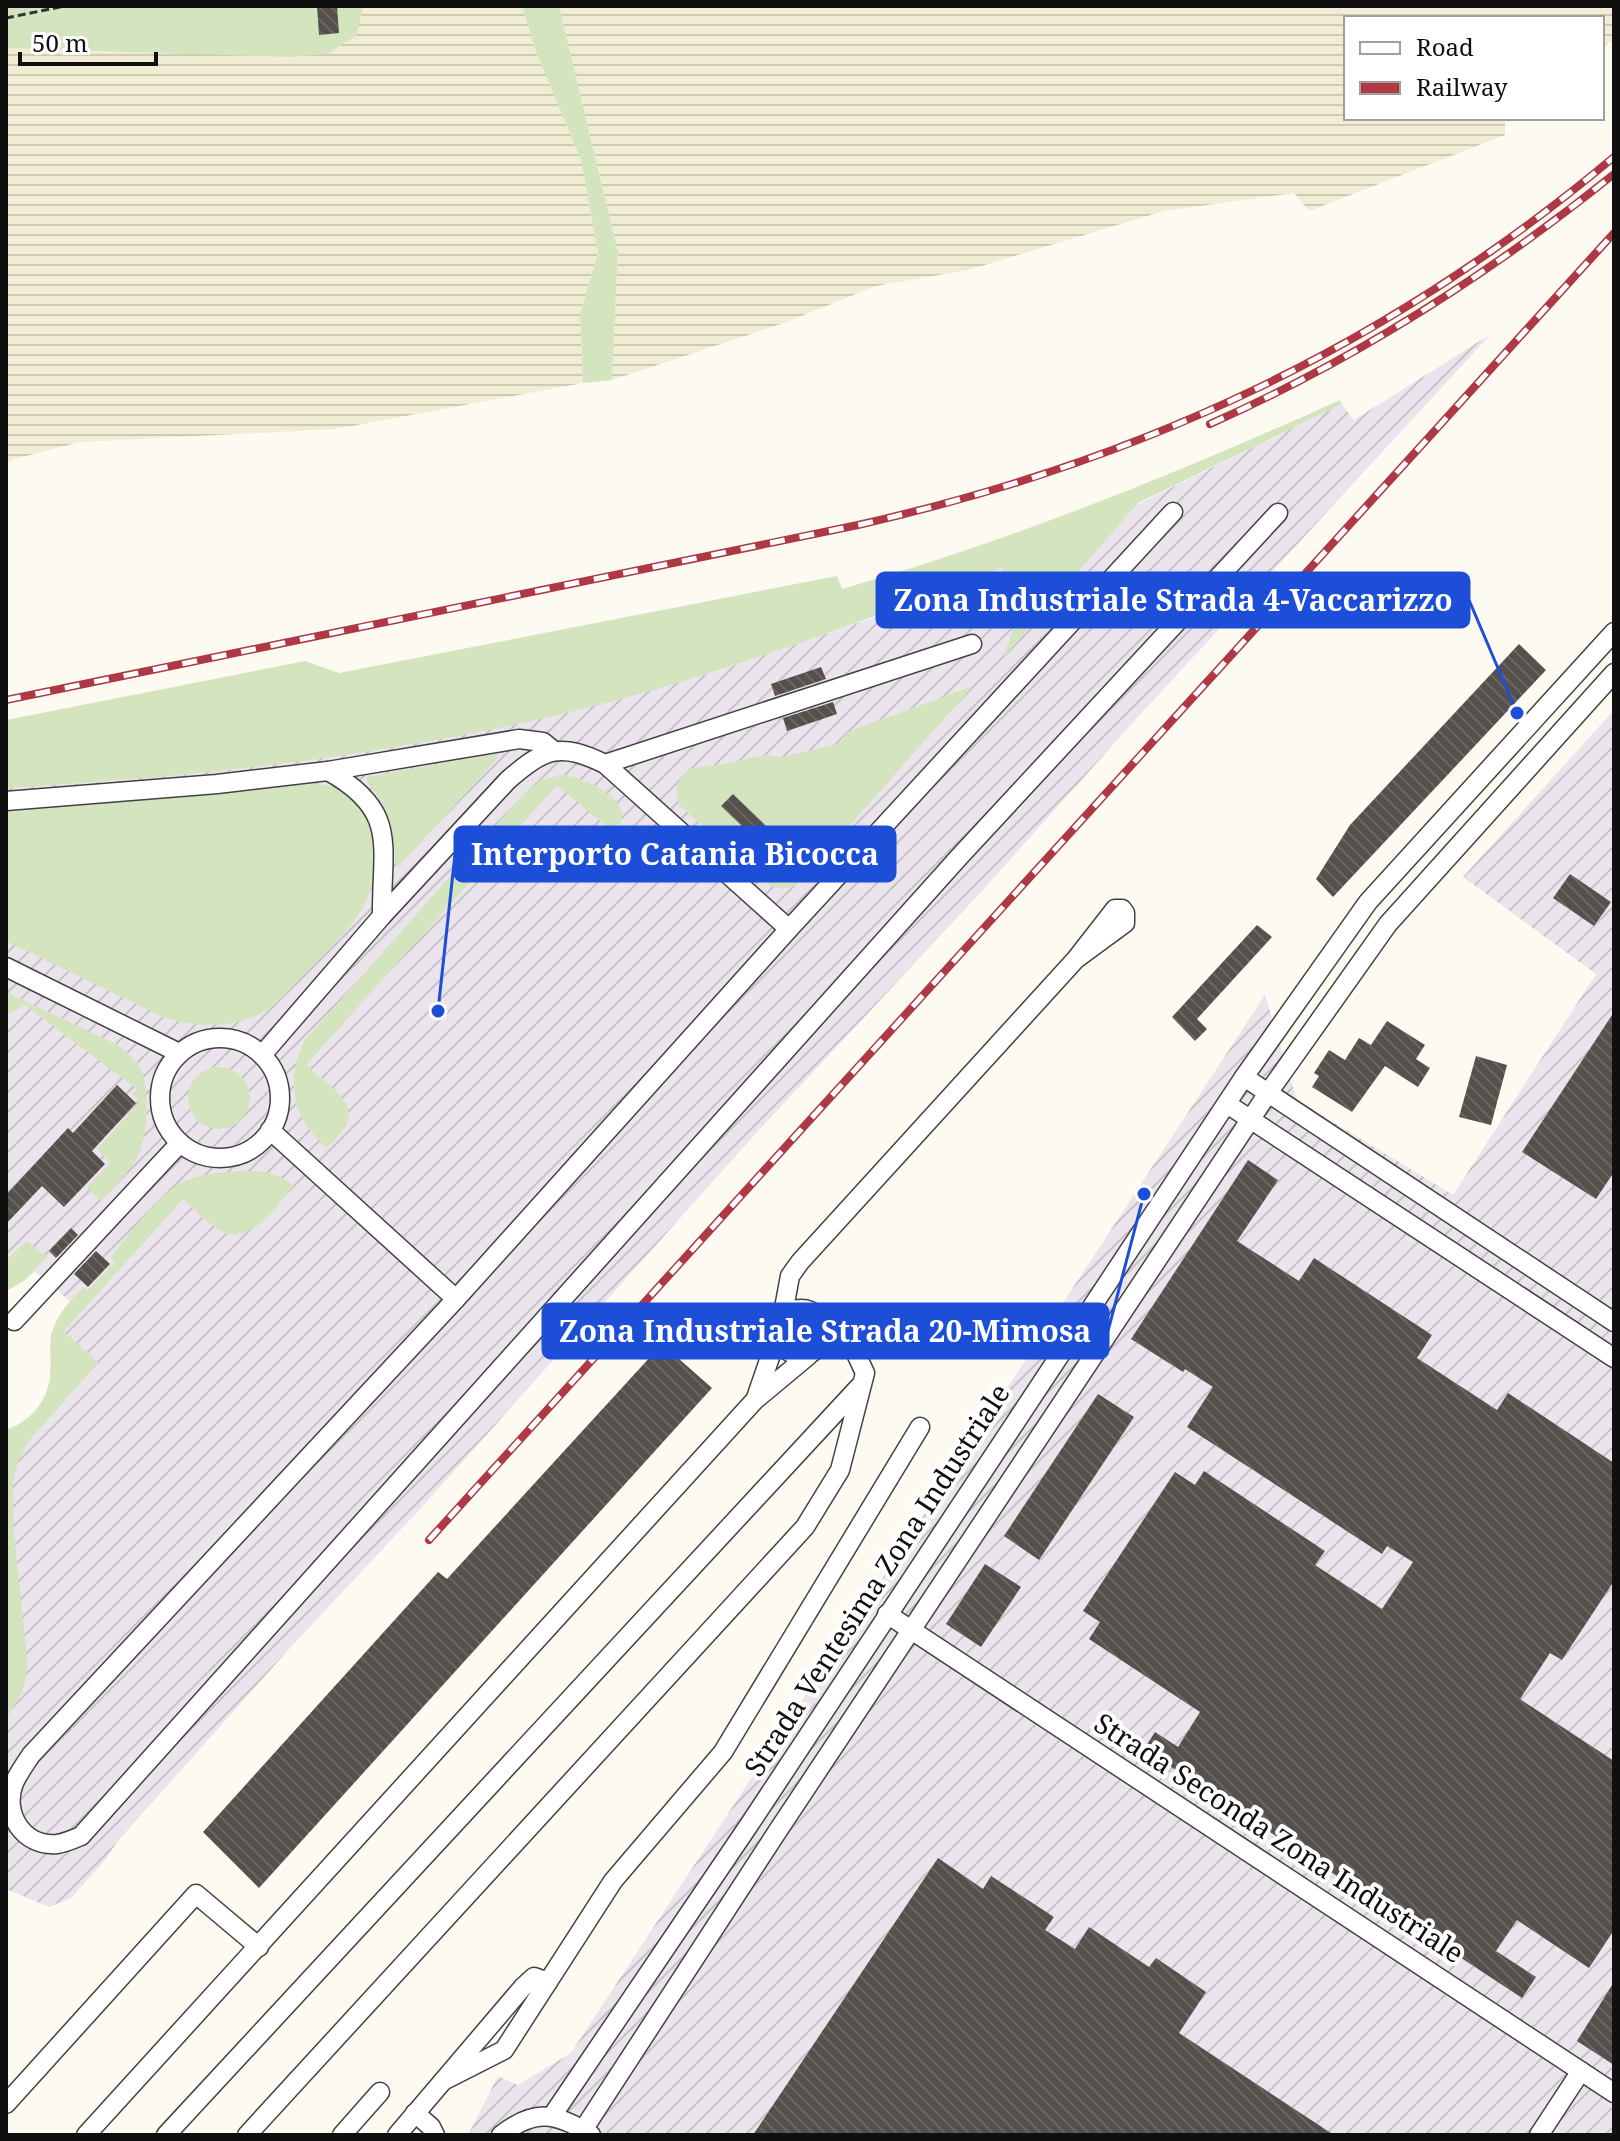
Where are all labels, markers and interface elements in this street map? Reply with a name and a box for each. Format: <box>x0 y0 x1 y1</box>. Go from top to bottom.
scale bar <box>20 16 156 66</box>
legend <box>1344 16 1604 120</box>
text: 50 m <box>32 26 88 59</box>
text: Road <box>1416 30 1474 63</box>
text: Railway <box>1416 70 1508 103</box>
callout: Zona Industriale Strada 4-Vaccarizzo <box>877 573 1469 627</box>
text: Zona Industriale Strada 4-Vaccarizzo <box>893 579 1453 620</box>
callout: Interporto Catania Bicocca <box>455 827 895 881</box>
text: Interporto Catania Bicocca <box>471 833 879 874</box>
callout: Zona Industriale Strada 20-Mimosa <box>543 1304 1108 1358</box>
text: Zona Industriale Strada 20-Mimosa <box>559 1310 1091 1351</box>
street label: Strada Ventesima Zona Industriale <box>735 1376 1018 1783</box>
street label: Strada Seconda Zona Industriale <box>1087 1703 1472 1971</box>

